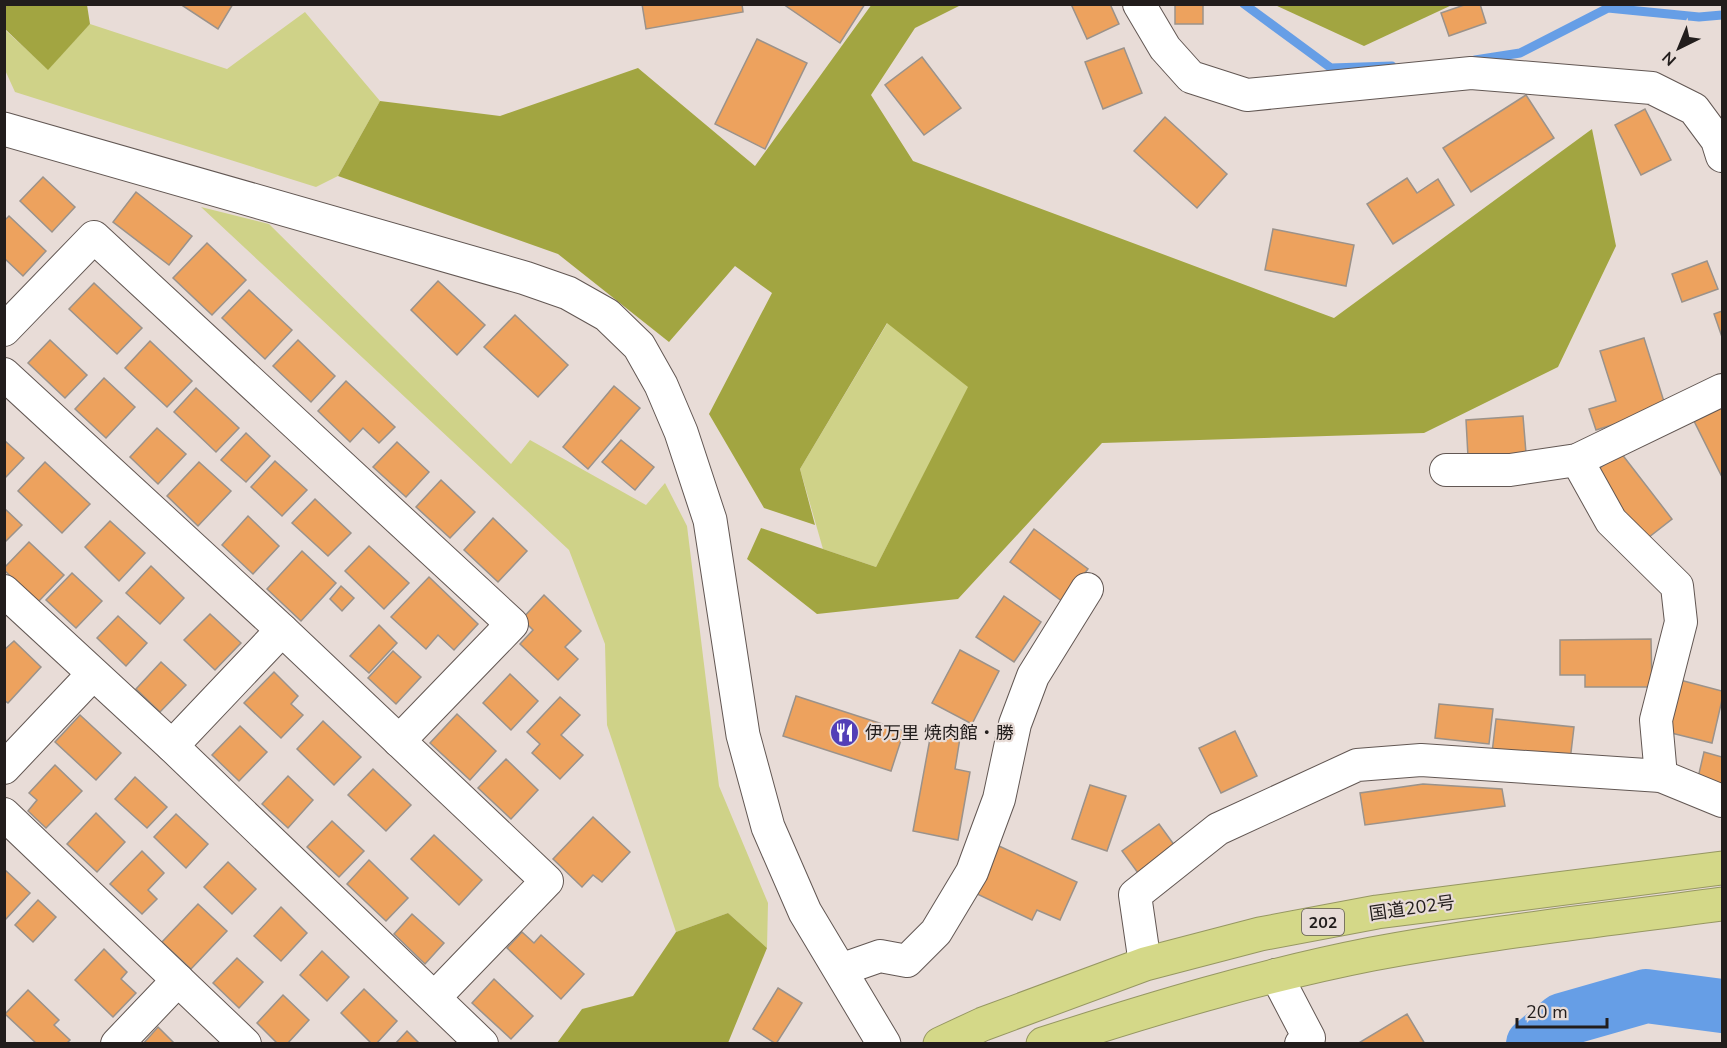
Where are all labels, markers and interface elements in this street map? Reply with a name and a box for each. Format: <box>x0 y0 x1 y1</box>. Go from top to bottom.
north arrow <box>1649 18 1709 78</box>
text: N <box>1658 46 1681 70</box>
restaurant icon: 伊万里 焼肉館・勝 <box>828 717 860 749</box>
place label: 伊万里 焼肉館・勝 <box>865 721 1014 745</box>
street label: 国道202号 <box>1368 890 1456 926</box>
road number: 202 <box>1302 909 1344 935</box>
scale bar <box>1517 991 1607 1029</box>
text: 20 m <box>1526 1000 1568 1024</box>

